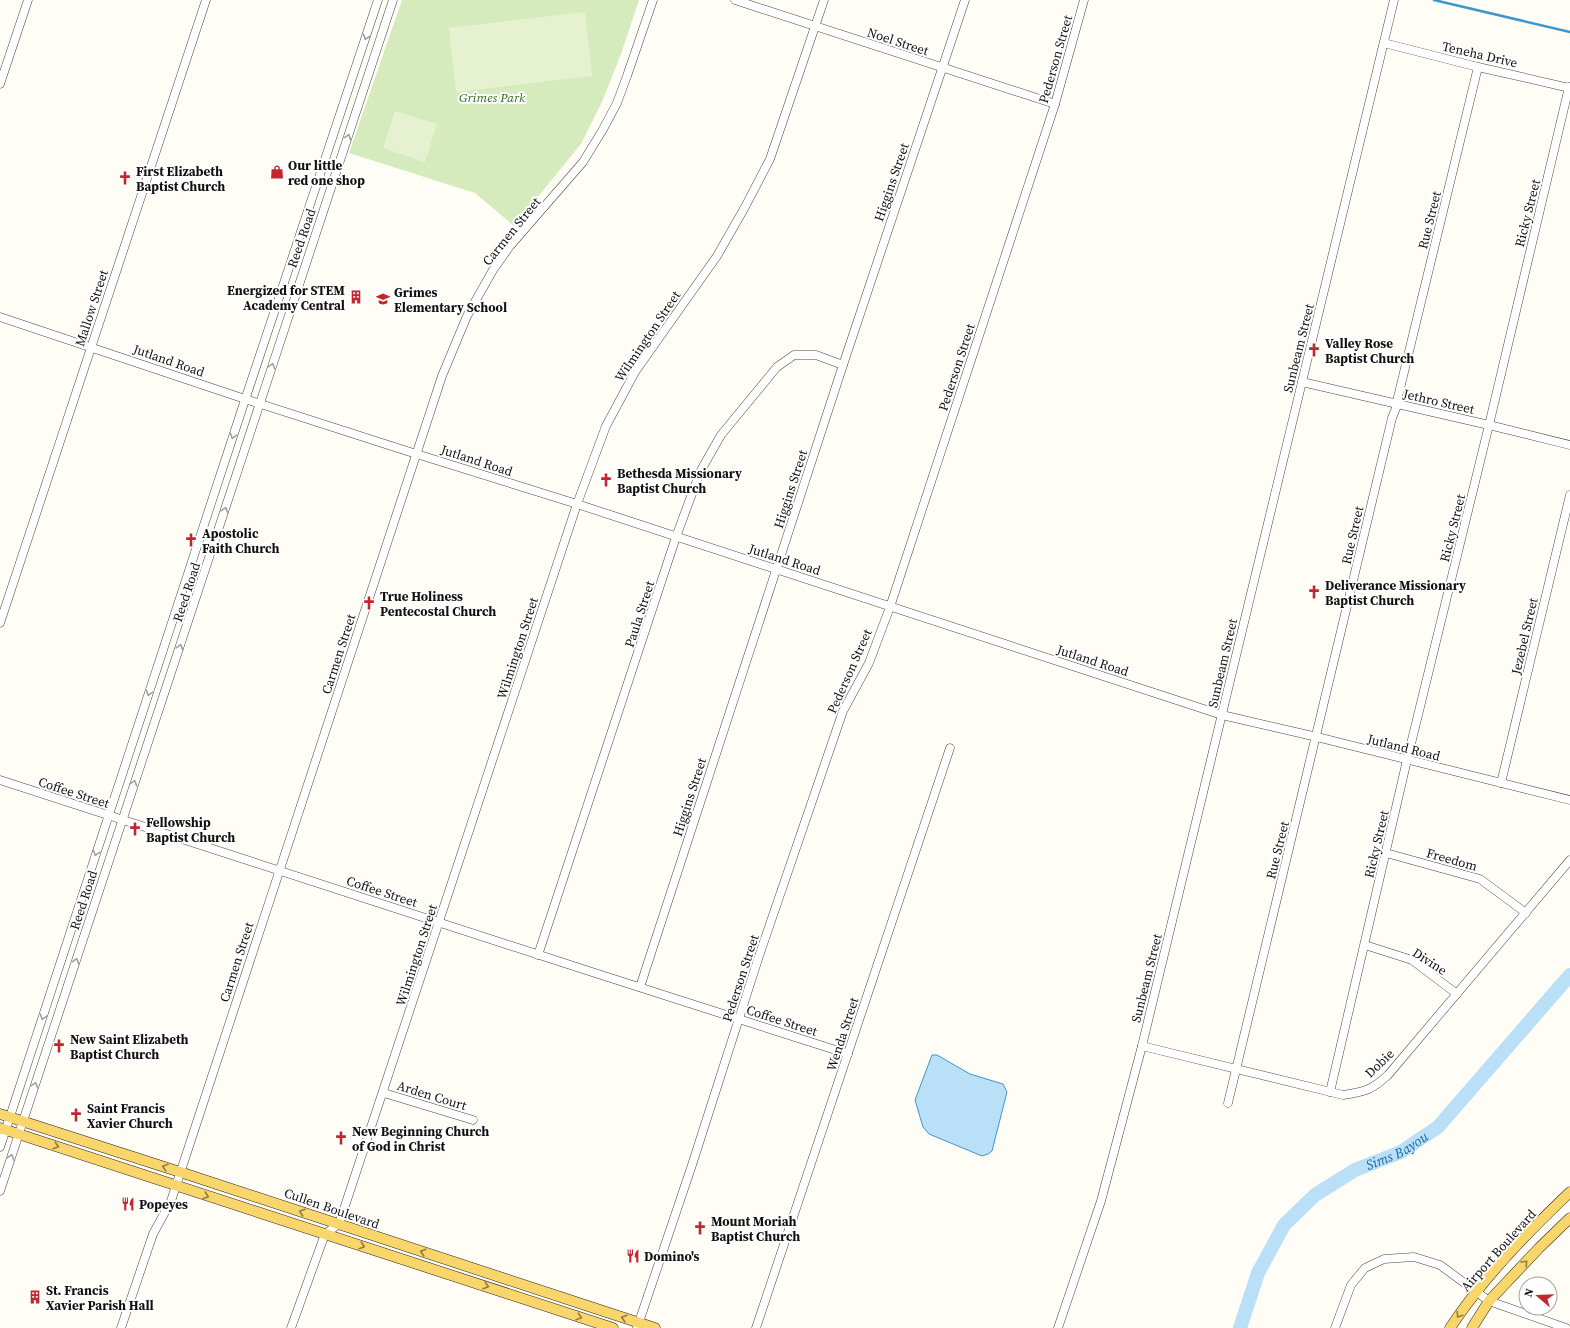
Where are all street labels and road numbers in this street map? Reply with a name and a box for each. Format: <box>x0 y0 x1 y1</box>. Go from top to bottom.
street label: Pederson Street <box>1035 12 1076 105</box>
street label: Noel Street <box>865 24 931 60</box>
street label: Teneha Drive <box>1441 38 1520 71</box>
street label: Higgins Street <box>870 140 913 223</box>
street label: Ricky Street <box>1511 177 1544 249</box>
street label: Rue Street <box>1414 189 1445 251</box>
street label: Carmen Street <box>479 193 545 269</box>
street label: Reed Road <box>283 206 320 270</box>
street label: Mallow Street <box>71 267 112 349</box>
street label: Wilmington Street <box>611 287 685 385</box>
street label: Sunbeam Street <box>1279 301 1318 394</box>
street label: Pederson Street <box>934 321 979 413</box>
street label: Jutland Road <box>130 340 207 381</box>
street label: Jethro Street <box>1401 385 1477 418</box>
street label: Jutland Road <box>438 441 515 480</box>
street label: Higgins Street <box>770 447 811 531</box>
street label: Ricky Street <box>1436 492 1469 564</box>
street label: Rue Street <box>1338 504 1368 566</box>
street label: Jutland Road <box>746 540 823 579</box>
street label: Reed Road <box>169 560 204 624</box>
street label: Paula Street <box>621 578 658 650</box>
street label: Wilmington Street <box>493 594 542 701</box>
street label: Jezebel Street <box>1507 595 1542 677</box>
street label: Carmen Street <box>318 611 360 696</box>
street label: Sunbeam Street <box>1204 616 1241 709</box>
street label: Pederson Street <box>823 626 876 716</box>
street label: Jutland Road <box>1054 641 1131 680</box>
street label: Jutland Road <box>1365 730 1443 765</box>
street label: Higgins Street <box>669 755 710 839</box>
street label: Coffee Street <box>36 773 112 812</box>
street label: Ricky Street <box>1360 808 1393 880</box>
street label: Rue Street <box>1262 819 1293 881</box>
street label: Freedom <box>1424 844 1480 875</box>
street label: Reed Road <box>66 868 101 932</box>
street label: Coffee Street <box>344 872 420 911</box>
street label: Wilmington Street <box>392 901 441 1008</box>
street label: Carmen Street <box>216 919 258 1004</box>
street label: Sunbeam Street <box>1127 931 1166 1024</box>
street label: Pederson Street <box>718 932 763 1024</box>
street label: Divine <box>1409 944 1451 979</box>
street label: Wenda Street <box>823 994 863 1073</box>
street label: Coffee Street <box>744 1001 820 1040</box>
street label: Dobie <box>1361 1045 1398 1081</box>
street label: Arden Court <box>395 1077 469 1114</box>
street label: Cullen Boulevard <box>282 1184 382 1233</box>
street label: Airport Boulevard <box>1457 1205 1540 1295</box>

